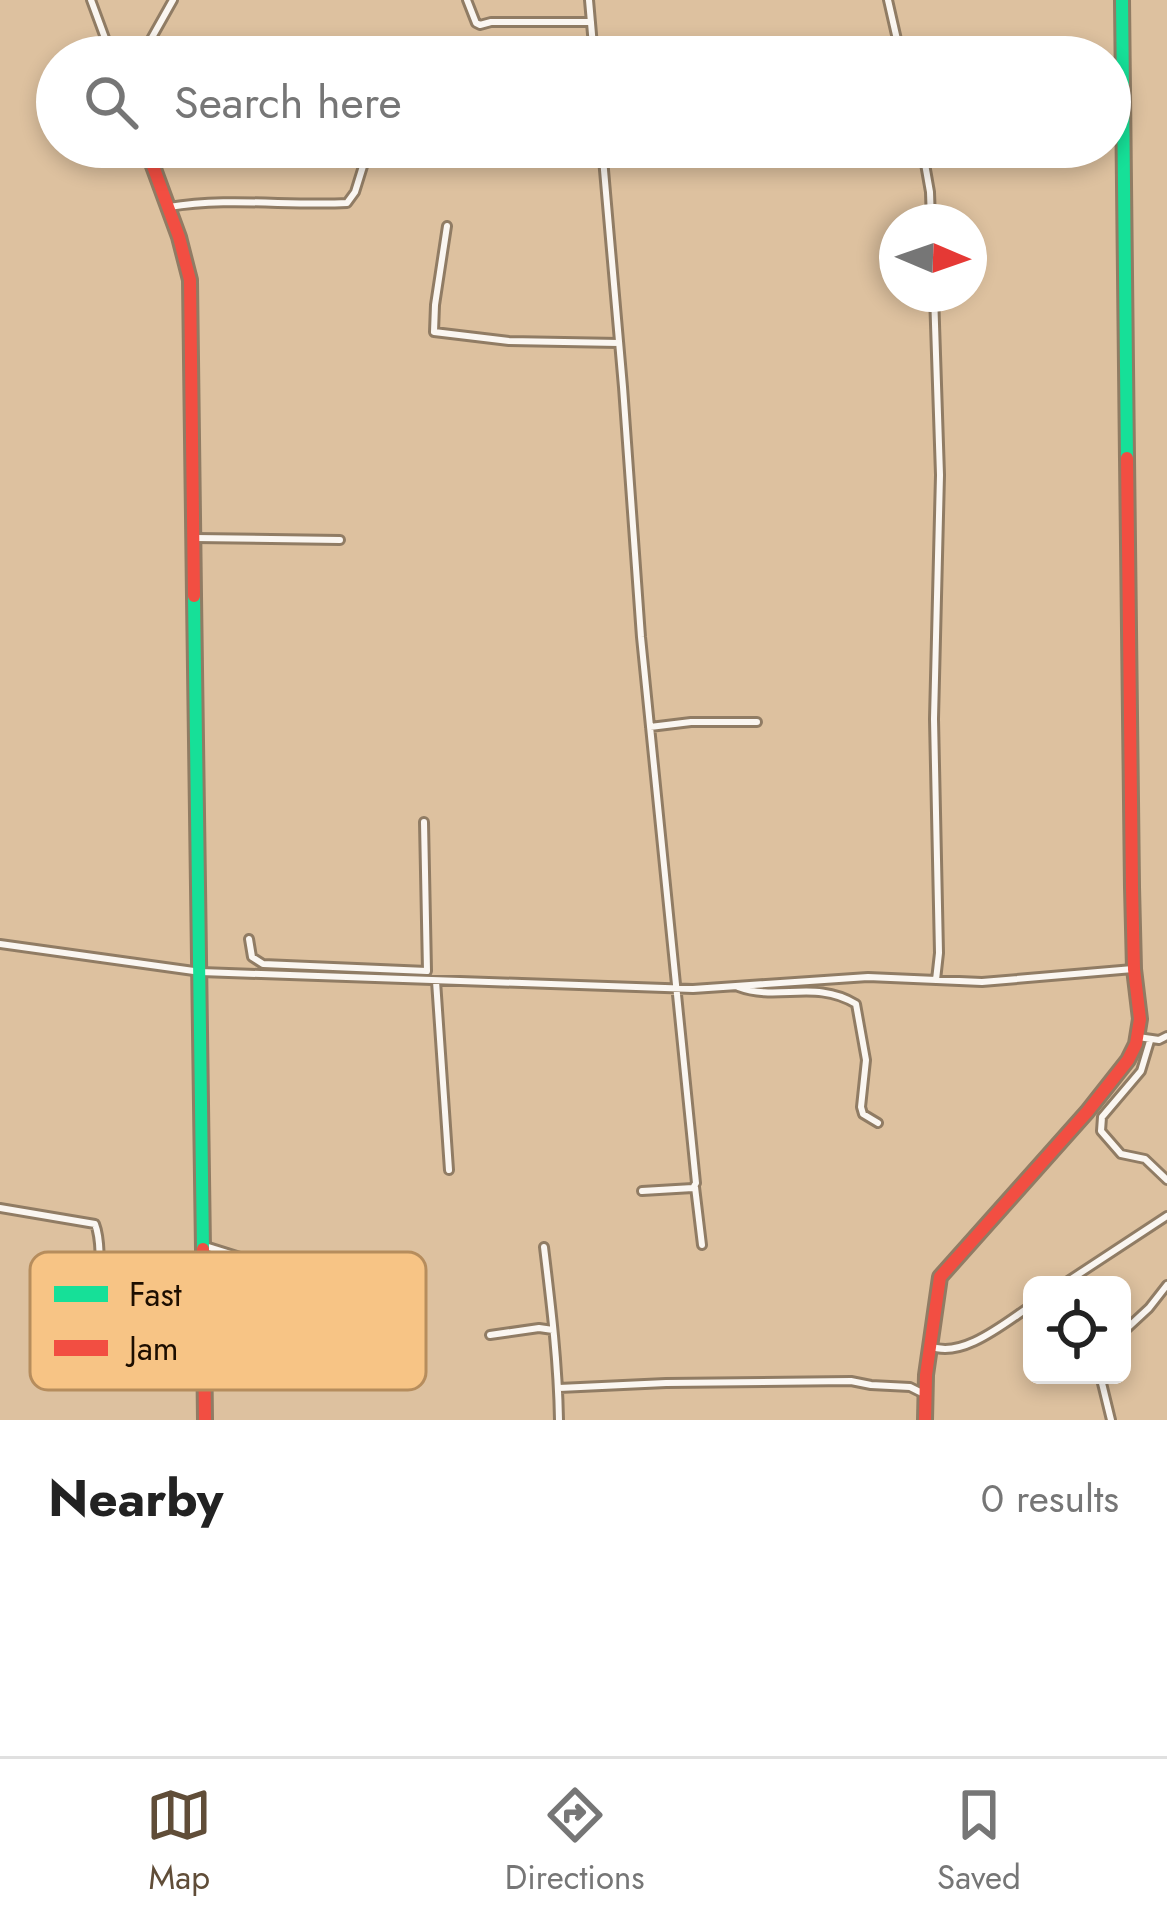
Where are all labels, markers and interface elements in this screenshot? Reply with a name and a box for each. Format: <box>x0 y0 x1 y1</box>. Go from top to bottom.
search box <box>36 36 1131 168</box>
icon: search <box>78 69 144 135</box>
text: Search here <box>174 70 402 135</box>
north arrow <box>879 204 987 312</box>
legend <box>30 1252 426 1390</box>
text: Fast <box>129 1271 182 1318</box>
map controls <box>1023 1276 1131 1384</box>
button: locate <box>1023 1276 1131 1384</box>
text: Jam <box>125 1325 179 1372</box>
text: Nearby <box>48 1461 223 1535</box>
text: 0 results <box>981 1470 1119 1527</box>
tab: Map <box>146 1782 212 1901</box>
tab: Directions <box>505 1782 645 1901</box>
tab: Saved <box>937 1782 1021 1901</box>

